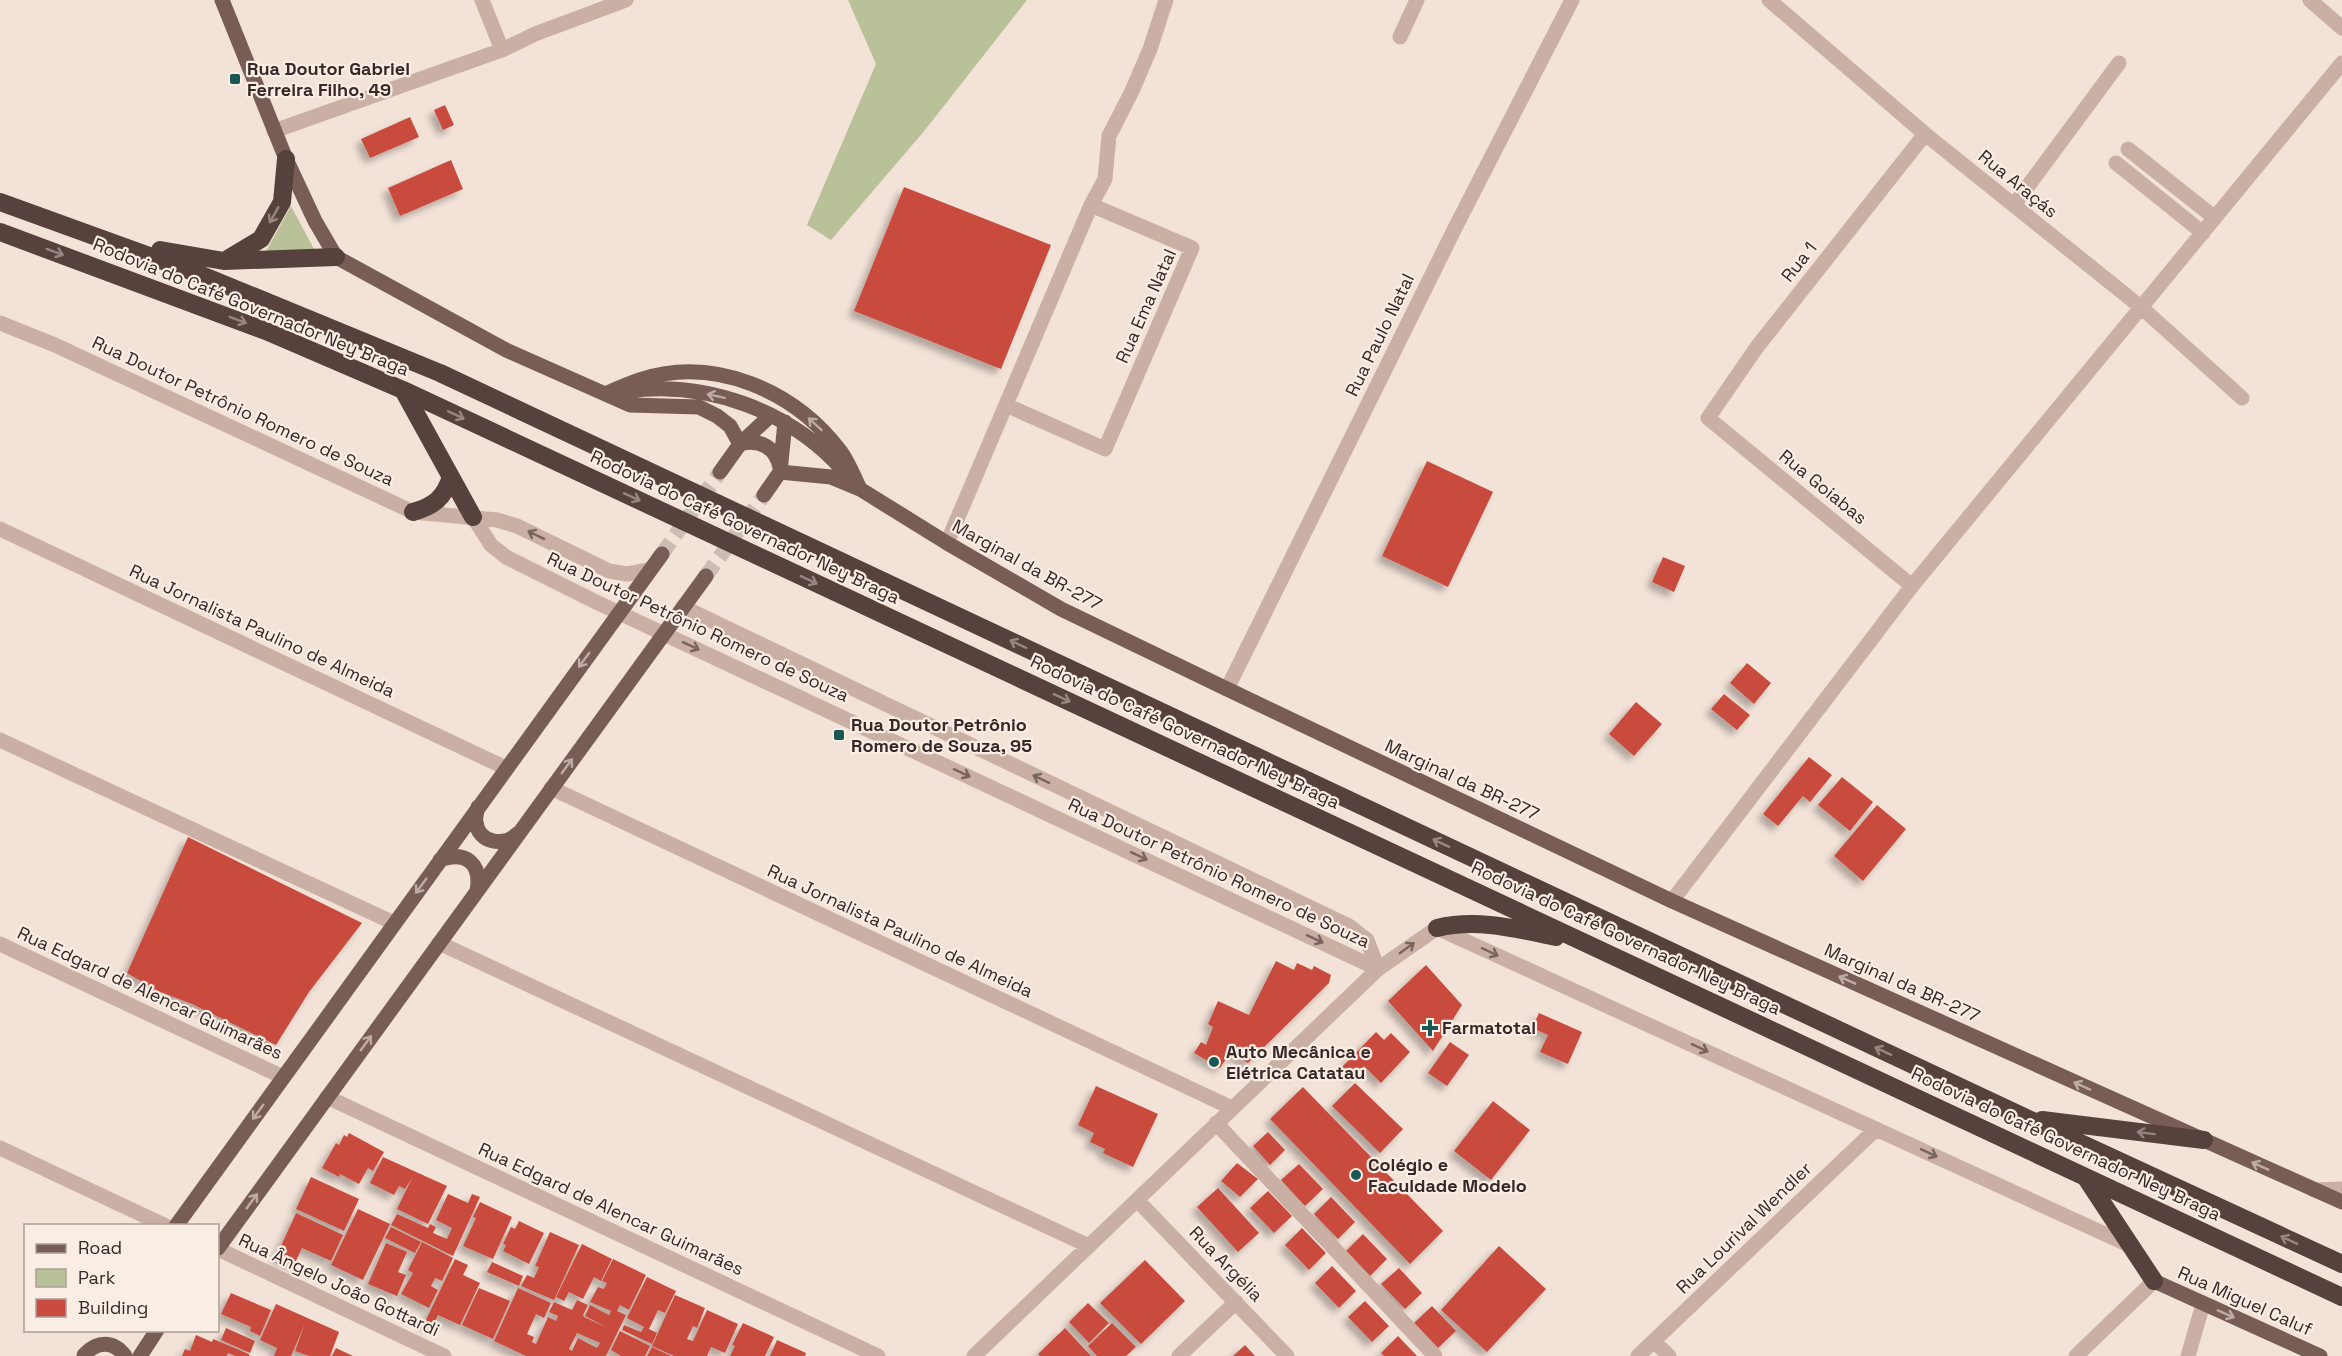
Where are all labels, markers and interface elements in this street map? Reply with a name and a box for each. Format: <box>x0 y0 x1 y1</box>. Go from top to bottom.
place label: Rua Doutor Gabriel Ferreira Filho, 49 <box>247 57 410 101</box>
marker: Rua Doutor Gabriel Ferreira Filho, 49 <box>228 72 242 86</box>
street label: Rua Araçás <box>1974 145 2063 223</box>
one-way arrow <box>268 206 280 223</box>
street label: Rodovia do Café Governador Ney Braga <box>90 232 413 381</box>
street label: Rua 1 <box>1776 237 1821 286</box>
street label: Rua Ema Natal <box>1110 245 1181 367</box>
one-way arrow <box>45 247 64 258</box>
street label: Rua Paulo Natal <box>1340 270 1419 400</box>
one-way arrow <box>228 316 246 327</box>
street label: Rua Doutor Petrônio Romero de Souza <box>89 330 398 491</box>
one-way arrow <box>707 390 726 401</box>
one-way arrow <box>446 409 464 421</box>
one-way arrow <box>808 417 823 431</box>
street label: Rua Goiabas <box>1775 444 1872 529</box>
street label: Rodovia do Café Governador Ney Braga <box>587 445 904 609</box>
one-way arrow <box>623 492 641 504</box>
street label: Marginal da BR-277 <box>948 514 1106 615</box>
one-way arrow <box>528 529 546 540</box>
street label: Rua Doutor Petrônio Romero de Souza <box>544 546 853 707</box>
street label: Rua Jornalista Paulino de Almeida <box>126 559 399 702</box>
one-way arrow <box>800 574 818 586</box>
one-way arrow <box>1009 637 1027 649</box>
one-way arrow <box>681 640 699 652</box>
street label: Rodovia do Café Governador Ney Braga <box>1027 650 1344 814</box>
one-way arrow <box>578 651 591 667</box>
one-way arrow <box>1052 692 1070 704</box>
place label: Rua Doutor Petrônio Romero de Souza, 95 <box>851 713 1032 757</box>
marker: Rua Doutor Petrônio Romero de Souza, 95 <box>832 728 846 742</box>
street label: Marginal da BR-277 <box>1381 734 1543 825</box>
one-way arrow <box>561 759 573 775</box>
one-way arrow <box>953 768 971 780</box>
one-way arrow <box>1033 772 1051 784</box>
street label: Rua Doutor Petrônio Romero de Souza <box>1065 792 1374 953</box>
one-way arrow <box>1433 837 1451 849</box>
one-way arrow <box>1129 851 1147 863</box>
street label: Rodovia do Café Governador Ney Braga <box>1468 856 1785 1020</box>
street label: Rua Jornalista Paulino de Almeida <box>764 859 1037 1002</box>
one-way arrow <box>415 878 428 894</box>
street label: Rua Edgard de Alencar Guimarães <box>14 921 287 1064</box>
one-way arrow <box>1306 934 1324 946</box>
street label: Marginal da BR-277 <box>1821 938 1984 1027</box>
one-way arrow <box>1399 941 1415 954</box>
one-way arrow <box>1481 947 1499 959</box>
one-way arrow <box>1839 974 1857 985</box>
place label: Farmatotal <box>1442 1016 1536 1039</box>
marker: Farmatotal <box>1423 1021 1437 1035</box>
one-way arrow <box>360 1035 373 1051</box>
place label: Auto Mecânica e Elétrica Catatau <box>1226 1040 1371 1084</box>
one-way arrow <box>1690 1043 1708 1055</box>
one-way arrow <box>1875 1045 1893 1057</box>
marker: Auto Mecânica e Elétrica Catatau <box>1207 1055 1221 1069</box>
street label: Rodovia do Café Governador Ney Braga <box>1908 1062 2225 1226</box>
one-way arrow <box>2074 1079 2092 1091</box>
one-way arrow <box>252 1104 264 1120</box>
one-way arrow <box>2137 1127 2156 1138</box>
street label: Rua Edgard de Alencar Guimarães <box>475 1137 748 1280</box>
one-way arrow <box>1920 1149 1938 1160</box>
place label: Colégio e Faculdade Modelo <box>1368 1153 1527 1197</box>
street label: Rua Lourival Wendler <box>1671 1157 1816 1298</box>
one-way arrow <box>2252 1159 2270 1171</box>
marker: Colégio e Faculdade Modelo <box>1349 1168 1363 1182</box>
one-way arrow <box>246 1193 258 1209</box>
street label: Rua Argélia <box>1185 1221 1268 1306</box>
legend <box>24 1224 219 1332</box>
street label: Rua Ângelo João Gottardi <box>235 1228 443 1341</box>
one-way arrow <box>2280 1233 2298 1245</box>
text: Road <box>78 1236 122 1259</box>
street label: Rua Miguel Caluf <box>2174 1261 2316 1341</box>
text: Park <box>78 1266 116 1289</box>
text: Building <box>78 1296 148 1319</box>
one-way arrow <box>2216 1309 2235 1320</box>

